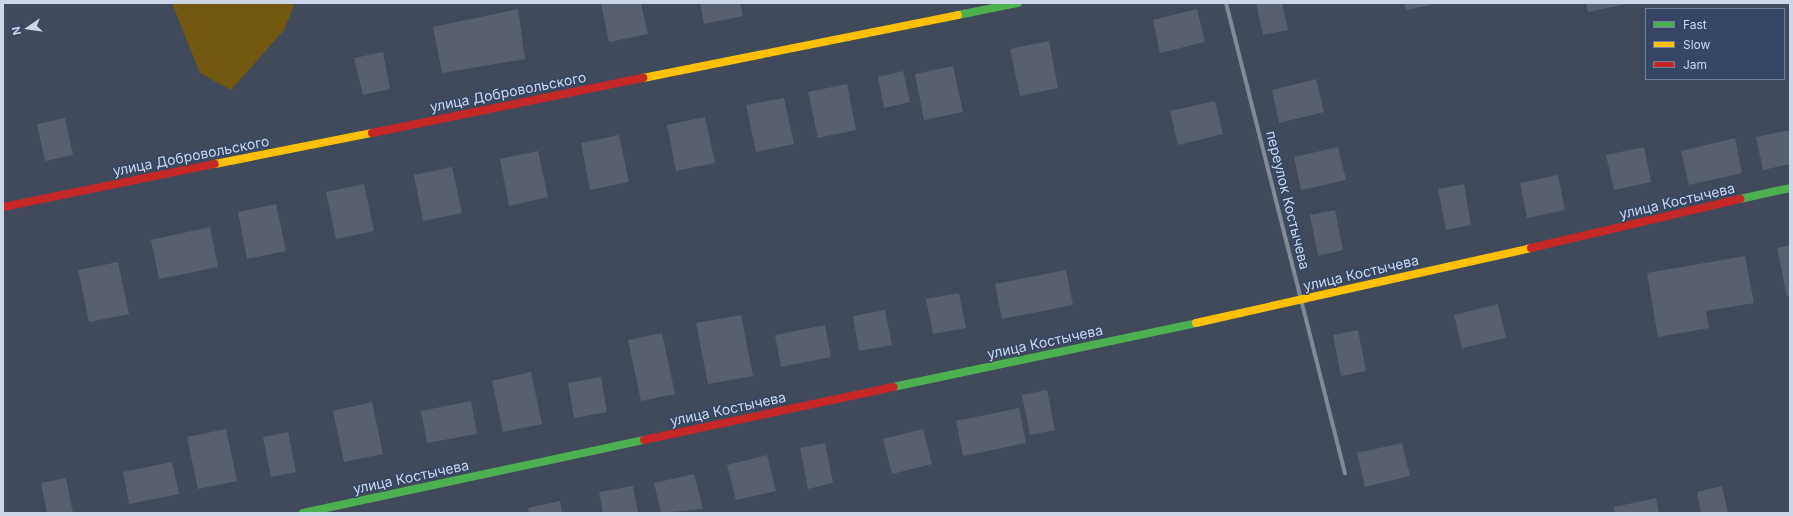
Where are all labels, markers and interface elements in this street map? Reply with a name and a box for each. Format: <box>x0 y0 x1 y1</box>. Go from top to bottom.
north arrow <box>8 8 48 48</box>
legend <box>1645 8 1785 80</box>
text: Fast <box>1683 17 1707 32</box>
text: N <box>9 25 24 36</box>
text: Slow <box>1683 37 1710 52</box>
text: Jam <box>1683 57 1707 72</box>
street label: улица Добровольского <box>428 69 588 115</box>
street label: переулок Костычева <box>1263 129 1313 271</box>
street label: улица Добровольского <box>111 133 271 179</box>
street label: улица Костычева <box>1618 180 1736 222</box>
street label: улица Костычева <box>1302 252 1420 294</box>
street label: улица Костычева <box>986 322 1104 362</box>
street label: улица Костычева <box>669 389 787 429</box>
street label: улица Костычева <box>352 457 470 497</box>

